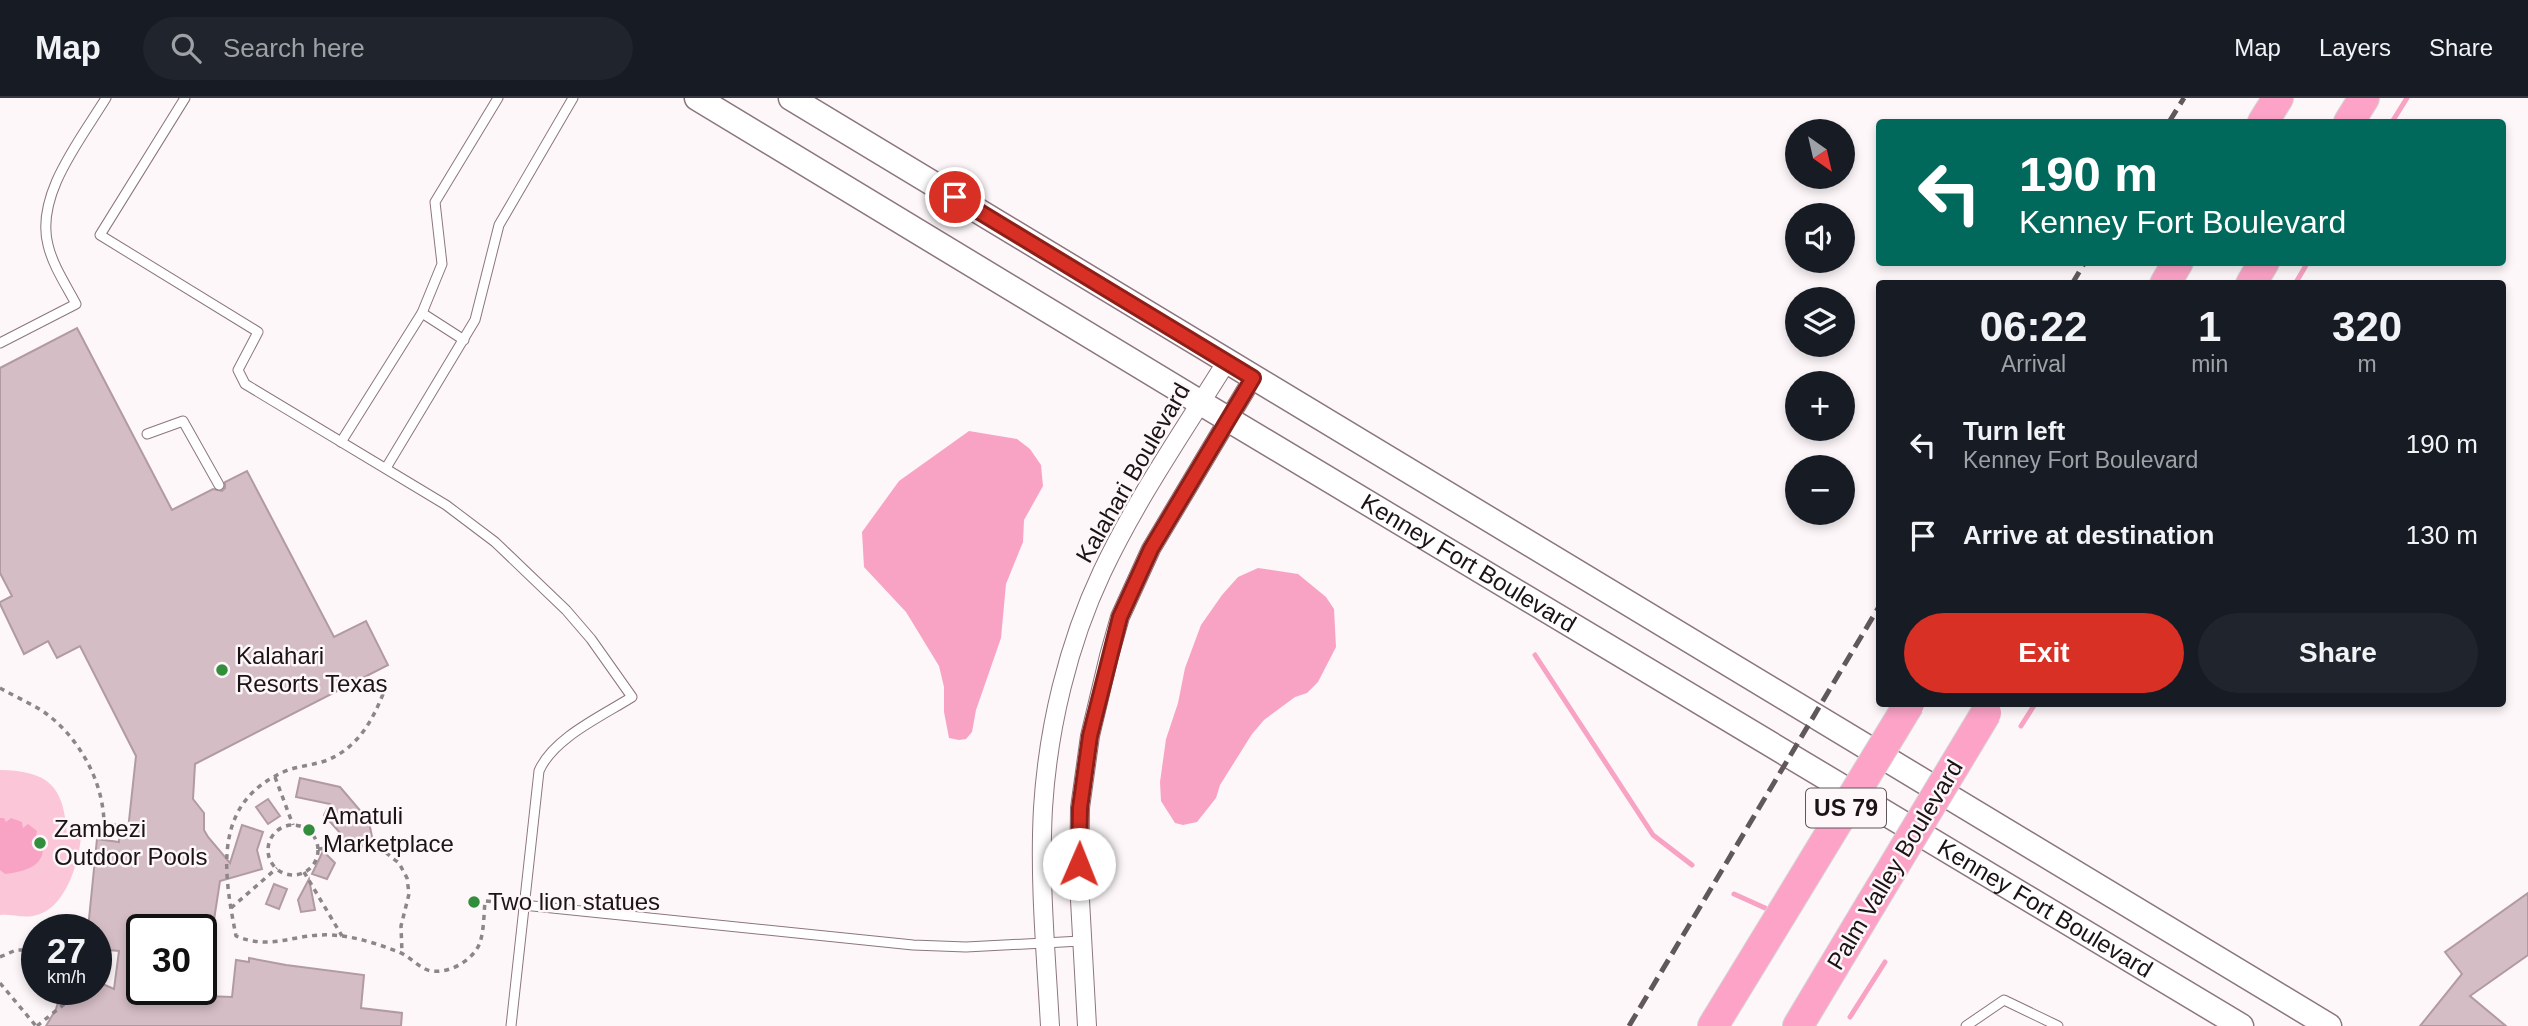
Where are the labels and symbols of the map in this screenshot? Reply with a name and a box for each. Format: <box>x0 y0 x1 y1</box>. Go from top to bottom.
north arrow <box>1785 119 1855 189</box>
pin <box>925 167 985 227</box>
street label: Kalahari Boulevard <box>1070 378 1195 567</box>
street label: Kenney Fort Boulevard <box>1357 488 1581 638</box>
place label: Kalahari Resorts Texas <box>236 642 388 697</box>
marker: Kalahari Resorts Texas <box>214 662 230 678</box>
street label: Palm Valley Boulevard <box>1821 755 1968 974</box>
road number: US 79 <box>1806 788 1886 828</box>
place label: Amatuli Marketplace <box>323 802 454 857</box>
place label: Zambezi Outdoor Pools <box>54 815 207 870</box>
marker: Amatuli Marketplace <box>301 822 317 838</box>
position arrow <box>1042 827 1116 901</box>
street label: Kenney Fort Boulevard <box>1933 833 2158 983</box>
marker: Zambezi Outdoor Pools <box>32 835 48 851</box>
place label: Two lion statues <box>488 888 660 915</box>
marker: Two lion statues <box>466 894 482 910</box>
speed limit sign: 30 <box>126 914 217 1005</box>

